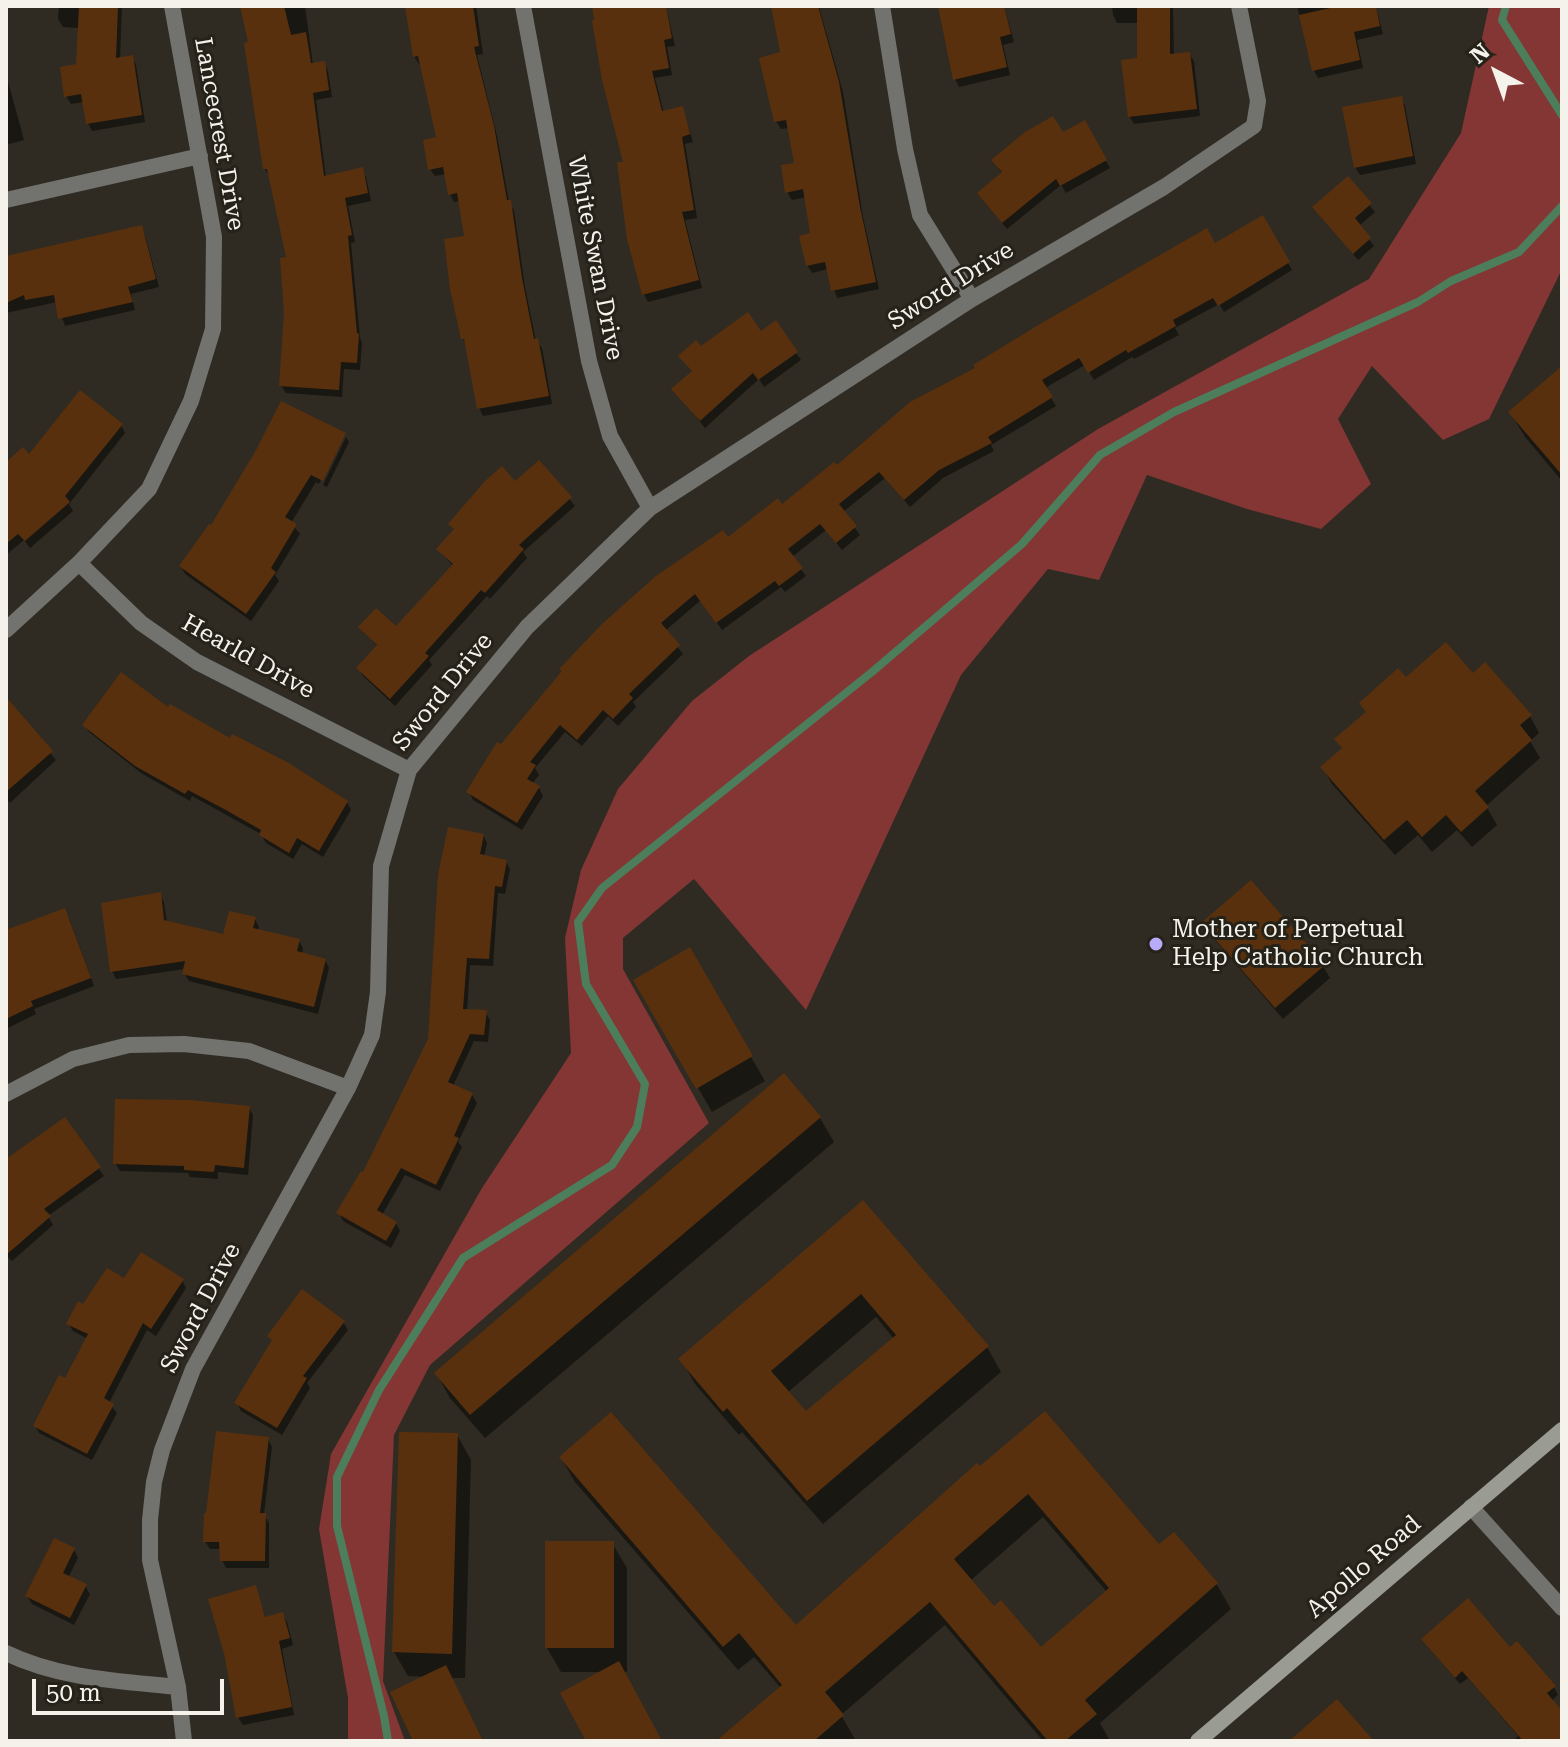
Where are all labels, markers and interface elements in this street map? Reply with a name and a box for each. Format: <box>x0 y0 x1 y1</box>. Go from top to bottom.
north arrow <box>1456 32 1536 112</box>
street label: Lancecrest Drive <box>188 35 250 233</box>
text: N <box>1465 39 1495 69</box>
street label: White Swan Drive <box>561 153 629 363</box>
street label: Sword Drive <box>883 236 1019 336</box>
street label: Hearld Drive <box>177 609 319 705</box>
street label: Sword Drive <box>387 627 499 757</box>
place label: Mother of Perpetual Help Catholic Church <box>1172 916 1424 972</box>
marker: Mother of Perpetual Help Catholic Church <box>1147 935 1165 953</box>
street label: Sword Drive <box>155 1238 247 1378</box>
street label: Apollo Road <box>1301 1510 1427 1624</box>
scale bar <box>36 1663 228 1713</box>
text: 50 m <box>46 1679 101 1707</box>

